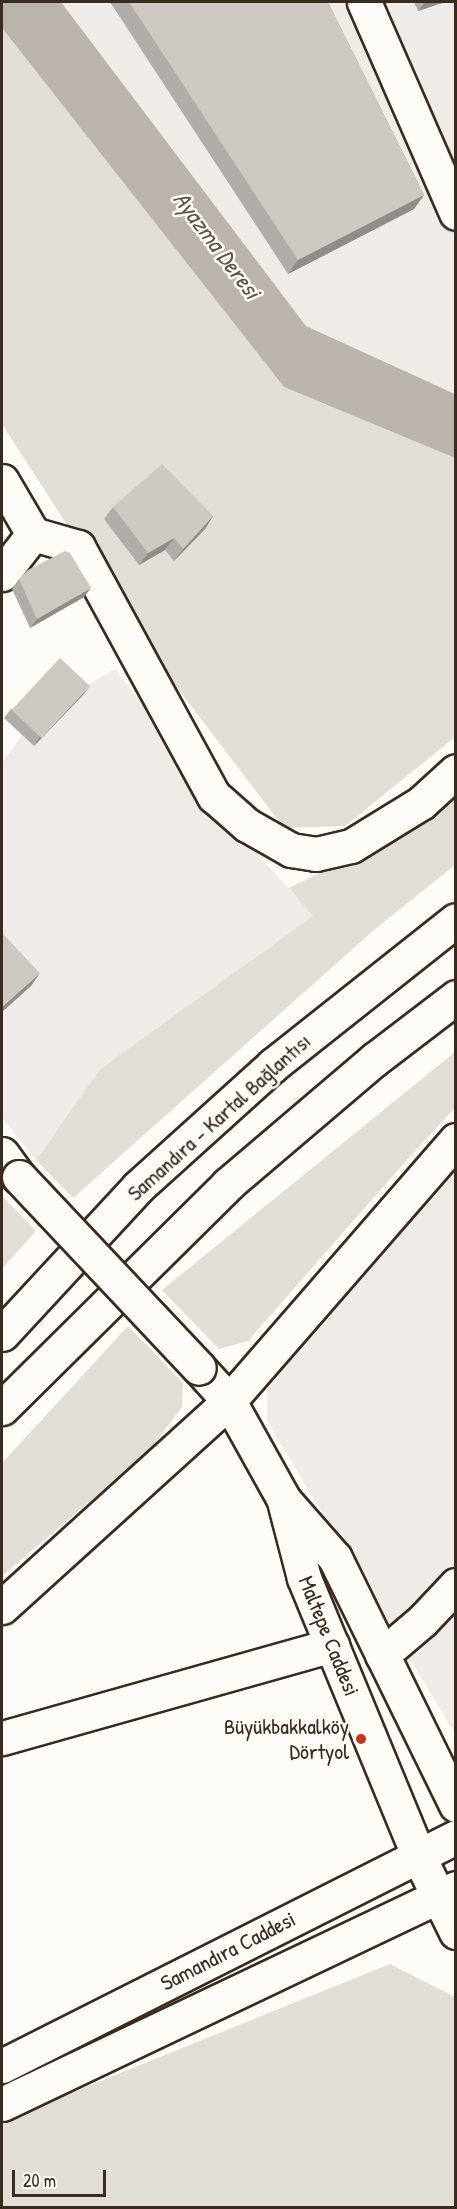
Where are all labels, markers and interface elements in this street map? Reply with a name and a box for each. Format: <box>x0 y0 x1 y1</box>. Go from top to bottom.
water label: Ayazma Deresi <box>167 186 267 304</box>
street label: Samandıra - Kartal Bağlantısı <box>122 1028 316 1206</box>
street label: Maltepe Caddesi <box>293 1572 365 1700</box>
place label: Büyükbakkalköy Dörtyol <box>224 1713 349 1765</box>
marker: Büyükbakkalköy Dörtyol <box>354 1732 368 1746</box>
street label: Samandıra Caddesi <box>156 1906 300 1996</box>
scale bar <box>15 2158 110 2196</box>
text: 20 m <box>23 2168 56 2193</box>

